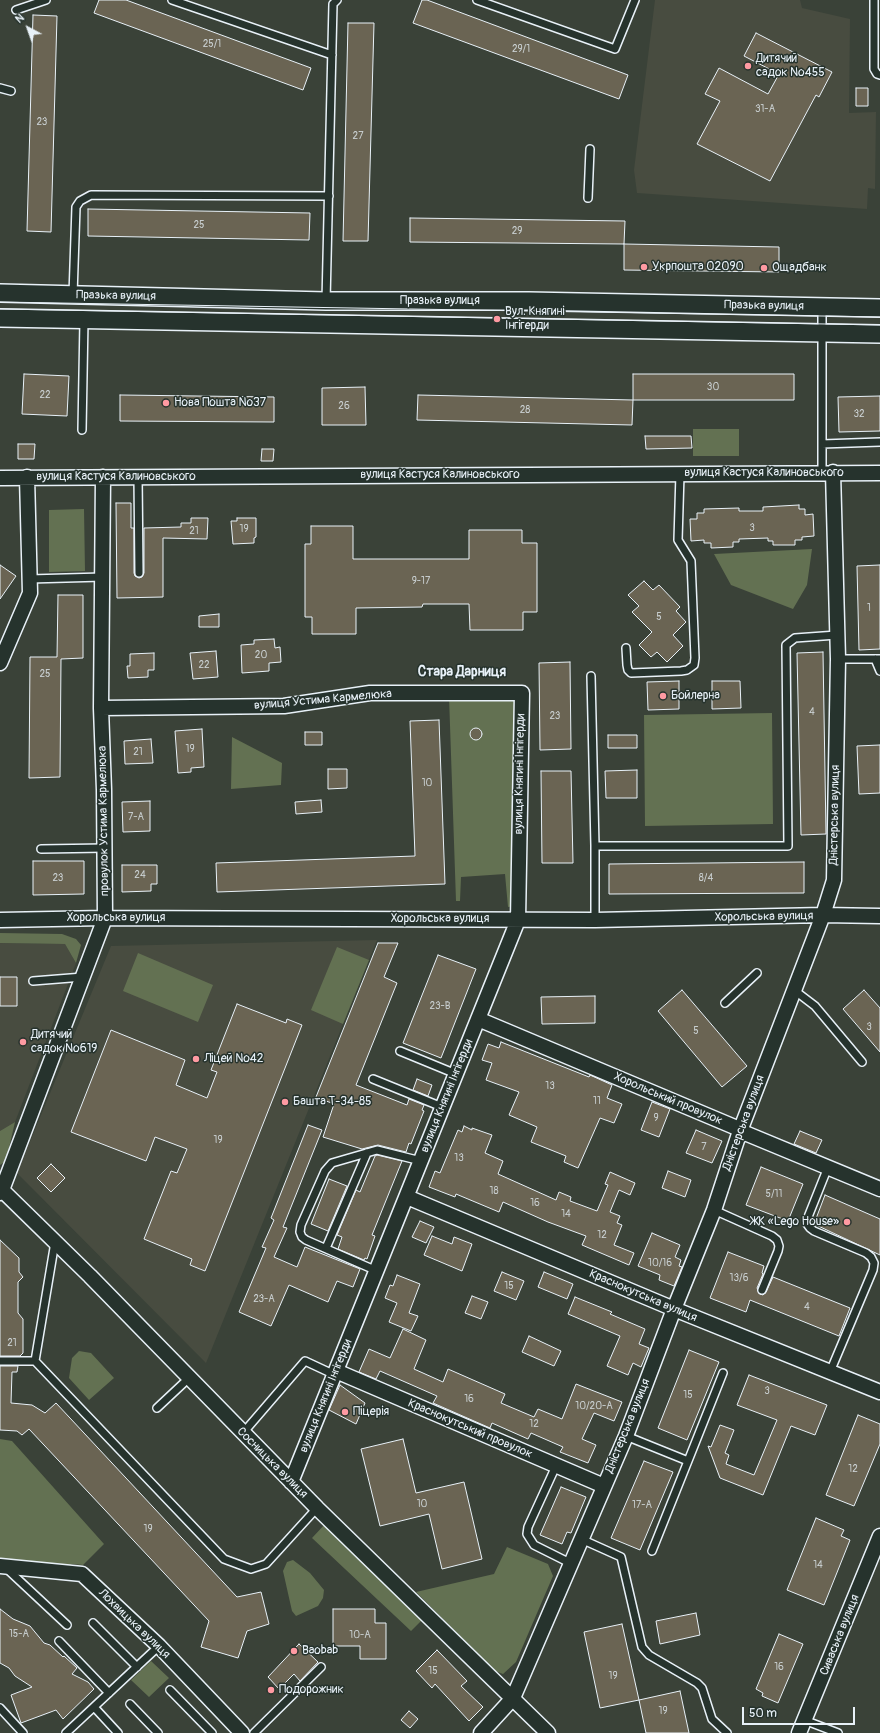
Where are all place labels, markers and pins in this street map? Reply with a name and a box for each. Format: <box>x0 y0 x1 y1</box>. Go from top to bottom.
place label: Дитячий садок №455 <box>756 52 825 80</box>
marker: Дитячий садок №455 <box>743 61 753 71</box>
place label: Укрпошта 02090 <box>652 260 744 274</box>
place label: Ощадбанк <box>772 261 827 275</box>
marker: Укрпошта 02090 <box>639 262 649 272</box>
marker: Ощадбанк <box>759 263 769 273</box>
place label: Вул. Княгині Інгігерди <box>505 305 565 333</box>
marker: Вул. Княгині Інгігерди <box>492 314 502 324</box>
place label: Нова Пошта №37 <box>174 396 266 410</box>
marker: Нова Пошта №37 <box>161 398 171 408</box>
place label: Бойлерна <box>671 689 720 703</box>
marker: Бойлерна <box>658 691 668 701</box>
place label: Дитячий садок №619 <box>31 1028 98 1056</box>
marker: Дитячий садок №619 <box>18 1037 28 1047</box>
place label: Ліцей №42 <box>204 1052 263 1066</box>
marker: Ліцей №42 <box>191 1054 201 1064</box>
place label: Башта Т-34-85 <box>293 1095 372 1109</box>
marker: Башта Т-34-85 <box>280 1097 290 1107</box>
place label: ЖК «Lego House» <box>751 1215 839 1229</box>
marker: ЖК «Lego House» <box>842 1217 852 1227</box>
place label: Піцерія <box>353 1405 389 1419</box>
marker: Піцерія <box>340 1407 350 1417</box>
place label: Baobab <box>302 1644 338 1658</box>
marker: Baobab <box>289 1646 299 1656</box>
place label: Подорожник <box>279 1683 344 1697</box>
marker: Подорожник <box>266 1685 276 1695</box>

